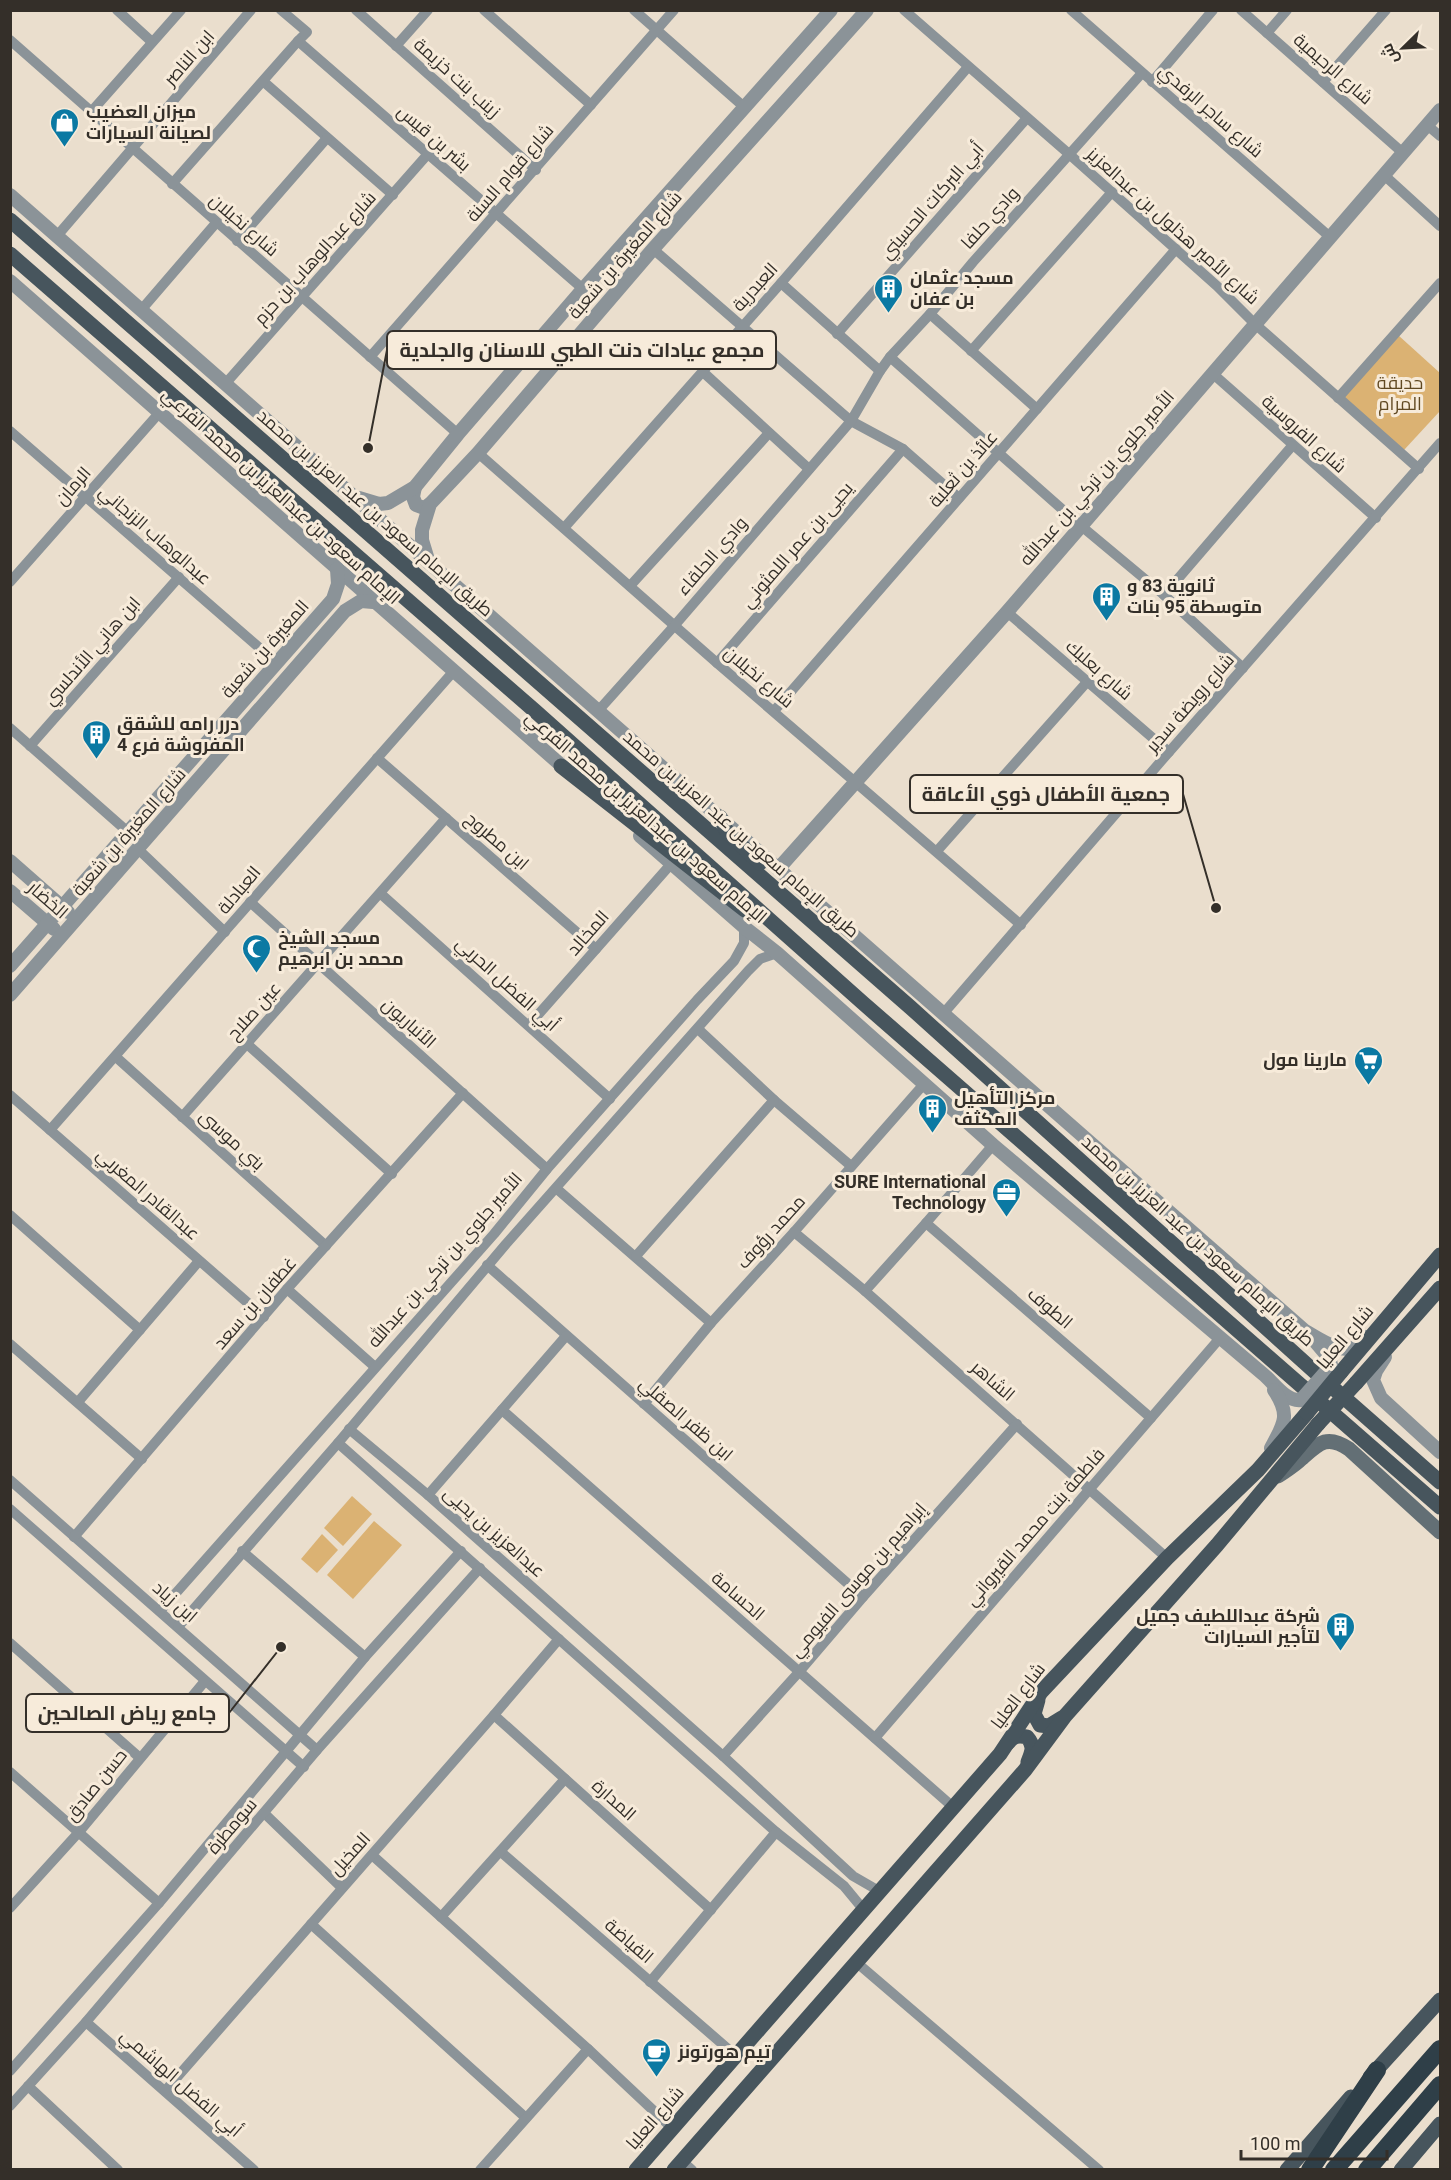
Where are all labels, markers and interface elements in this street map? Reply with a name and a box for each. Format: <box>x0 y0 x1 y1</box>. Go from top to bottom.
north arrow <box>1373 18 1433 78</box>
street label: ابن الناصر <box>158 26 219 91</box>
street label: شارع الرحيمية <box>1288 29 1377 110</box>
street label: زينب بنت خزيمة <box>409 33 505 123</box>
text: ش <box>1377 41 1403 67</box>
street label: شارع ساجر الرفدي <box>1152 60 1268 165</box>
street label: بشر بن قيس <box>393 100 475 176</box>
place label: ميزان العضيب لصيانة السيارات <box>86 101 211 143</box>
shop icon: ميزان العضيب لصيانة السيارات <box>49 106 81 148</box>
street label: شارع قوام السنة <box>462 120 559 227</box>
street label: أبي البركات الحسيني <box>875 138 991 266</box>
street label: شارع الأمير هذلول بن عبدالعزيز <box>1081 142 1264 310</box>
street label: وادي حلفا <box>956 182 1026 256</box>
street label: شارع عبدالوهاب بن حزم <box>249 187 381 330</box>
street label: شارع المغيرة بن شعبة <box>563 187 687 324</box>
street label: شارع نخيلان <box>204 189 283 262</box>
street label: العبدرية <box>728 258 782 316</box>
place label: مسجد عثمان بن عفان <box>910 267 1014 310</box>
building icon: مسجد عثمان بن عفان <box>873 272 905 314</box>
callout: مجمع عيادات دنت الطبي للاسنان والجلدية <box>387 331 776 369</box>
text: مجمع عيادات دنت الطبي للاسنان والجلدية <box>399 338 765 367</box>
park label: حديقة المرام <box>1377 372 1423 416</box>
street label: الإمام سعود بن عبدالعزيز بن محمد الفرعي <box>155 383 405 611</box>
street label: الأمير جلوي بن تركي بن عبدالله <box>1014 385 1181 572</box>
street label: شارع الفروسية <box>1256 390 1351 479</box>
street label: طريق الإمام سعود بن عبد العزيز بن محمد <box>252 405 497 622</box>
street label: عائذ بن ثعلبة <box>924 426 1002 512</box>
street label: الرمان <box>50 462 96 510</box>
street label: يحيى بن عمر اللمثوني <box>736 477 860 614</box>
street label: عبدالوهاب الزنجاني <box>93 480 215 592</box>
street label: وادي الحلقاء <box>672 512 754 602</box>
place label: ثانوية 83 و متوسطة 95 بنات <box>1127 575 1262 618</box>
building icon: ثانوية 83 و متوسطة 95 بنات <box>1090 580 1122 622</box>
street label: ابن هاني الأندلسي <box>39 592 148 712</box>
street label: المغيرة بن شعبة <box>216 595 314 703</box>
street label: شارع بعلبك <box>1061 635 1137 706</box>
street label: شارع نخيلان <box>719 641 798 713</box>
street label: شارع رويضة سدير <box>1140 649 1240 758</box>
street label: الإمام سعود بن عبدالعزيز بن محمد الفرعي <box>519 706 771 930</box>
place label: درر رامه للشقق المفروشة فرع 4 <box>117 713 245 757</box>
building icon: درر رامه للشقق المفروشة فرع 4 <box>80 718 112 760</box>
street label: طريق الإمام سعود بن عبد العزيز بن محمد <box>618 726 863 943</box>
street label: شارع المغيرة بن شعبة <box>67 764 191 901</box>
callout: جمعية الأطفال ذوي الأعاقة <box>910 775 1183 813</box>
text: جمعية الأطفال ذوي الأعاقة <box>922 782 1170 810</box>
street label: ابن مطروح <box>460 807 533 875</box>
street label: العبادلة <box>213 862 265 918</box>
street label: الخضار <box>23 876 73 923</box>
street label: المخالد <box>562 906 613 959</box>
place label: مسجد الشيخ محمد بن ابرهيم <box>278 927 404 971</box>
mosque icon: مسجد الشيخ محمد بن ابرهيم <box>241 932 273 974</box>
street label: أبي الفضل الحربي <box>449 932 563 1038</box>
street label: عين صلاح <box>222 978 286 1045</box>
street label: الأنباريون <box>377 993 441 1053</box>
supermarket icon: مارينا مول <box>1352 1044 1384 1086</box>
place label: مارينا مول <box>1263 1049 1347 1071</box>
place label: مركز التأهيل المكثف <box>954 1085 1055 1129</box>
building icon: مركز التأهيل المكثف <box>917 1092 949 1134</box>
street label: بني موسى <box>193 1105 269 1177</box>
street label: طريق الإمام سعود بن عبد العزيز بن محمد <box>1077 1131 1319 1352</box>
street label: عبدالقادر المغربي <box>90 1143 204 1247</box>
street label: الأمير جلوي بن تركي بن عبدالله <box>362 1167 529 1354</box>
place label: SURE International Technology <box>834 1171 987 1213</box>
office icon: SURE International Technology <box>991 1176 1023 1218</box>
street label: محمد رؤوف <box>732 1191 810 1273</box>
street label: غطفان بن سعد <box>209 1252 301 1354</box>
street label: الطوف <box>1023 1283 1077 1333</box>
street label: شارع العليا <box>1312 1301 1379 1374</box>
street label: الشاهر <box>966 1356 1019 1406</box>
street label: ابن ظفر الصقلي <box>633 1372 737 1468</box>
street label: فاطمة بنت محمد القيرواني <box>960 1444 1112 1612</box>
street label: عبدالعزيز بن يحيى <box>439 1482 549 1582</box>
street label: إبراهيم بن موسى الفيومي <box>785 1498 933 1664</box>
street label: الحسامة <box>708 1567 769 1624</box>
street label: ابن زياد <box>148 1577 202 1627</box>
place label: شركة عبداللطيف جميل لتأجير السيارات <box>1136 1605 1320 1648</box>
building icon: شركة عبداللطيف جميل لتأجير السيارات <box>1325 1610 1357 1652</box>
street label: شارع العليا <box>986 1659 1051 1734</box>
callout: جامع رياض الصالحين <box>26 1694 229 1732</box>
text: جامع رياض الصالحين <box>38 1701 216 1727</box>
street label: حسن صادق <box>60 1744 133 1826</box>
street label: المدارة <box>587 1775 641 1825</box>
street label: سومطرة <box>202 1794 262 1858</box>
street label: المخيل <box>325 1828 375 1880</box>
street label: الفياضة <box>601 1914 658 1967</box>
street label: أبي الفضل الهاشمي <box>114 2024 246 2144</box>
cafe icon: تيم هورتونز <box>641 2036 673 2078</box>
place label: تيم هورتونز <box>677 2041 771 2064</box>
street label: شارع العليا <box>622 2082 689 2155</box>
scale bar <box>1241 2123 1386 2161</box>
text: 100 m <box>1250 2133 1301 2154</box>

